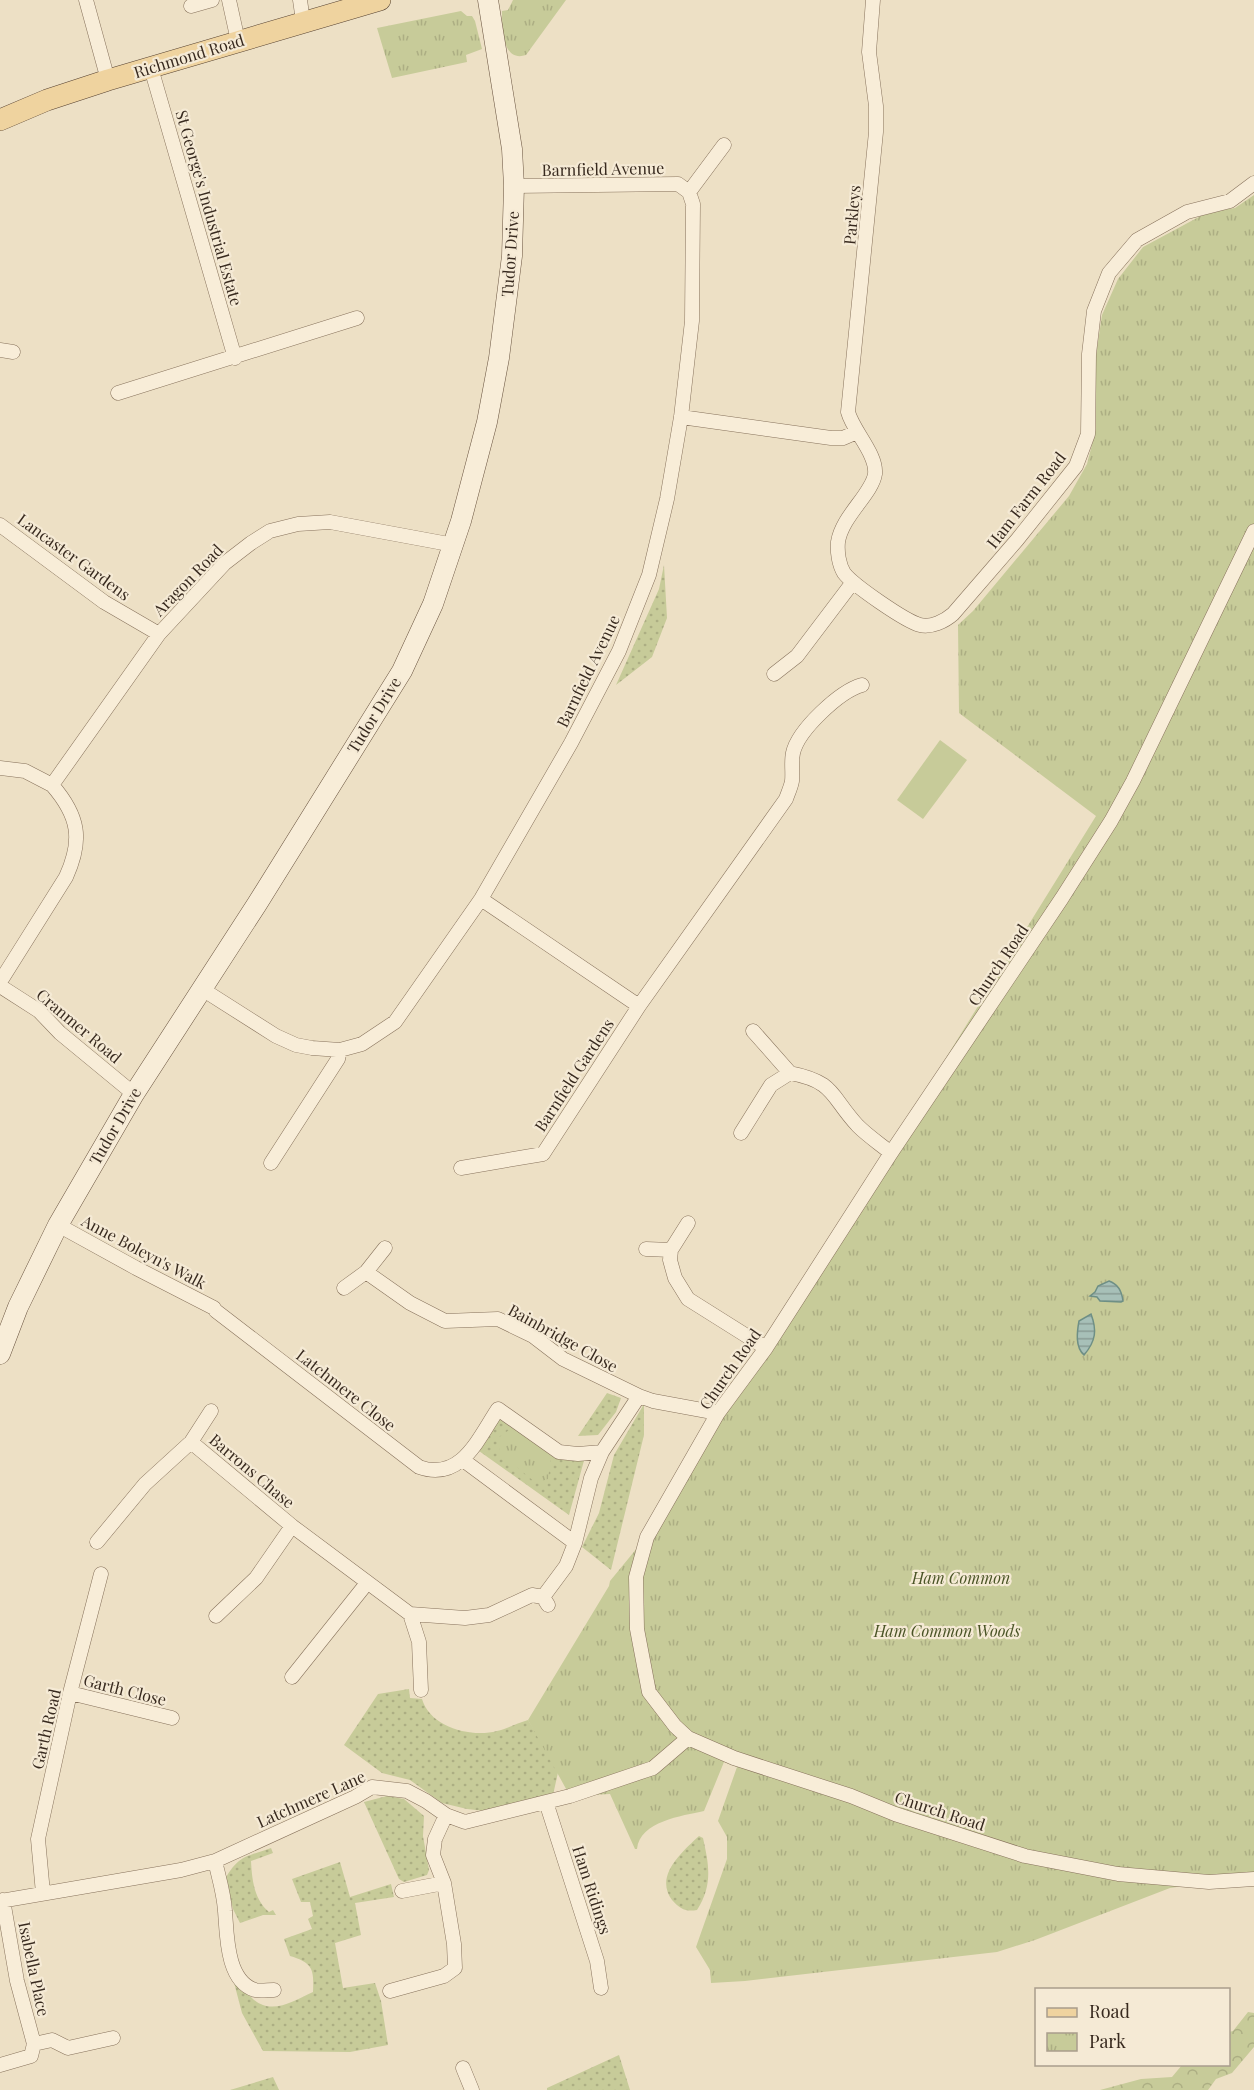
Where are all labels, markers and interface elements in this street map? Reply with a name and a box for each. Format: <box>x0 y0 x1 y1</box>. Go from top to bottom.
street label: Richmond Road <box>131 29 247 82</box>
street label: St George's Industrial Estate <box>171 108 247 308</box>
street label: Barnfield Avenue <box>542 157 664 180</box>
street label: Parkleys <box>838 184 865 246</box>
street label: Tudor Drive <box>496 210 523 298</box>
street label: Ham Farm Road <box>981 447 1070 552</box>
street label: Lancaster Gardens <box>14 509 135 605</box>
street label: Aragon Road <box>147 539 227 621</box>
street label: Barnfield Avenue <box>551 611 624 730</box>
street label: Tudor Drive <box>342 673 405 757</box>
street label: Church Road <box>963 920 1033 1010</box>
street label: Cranmer Road <box>32 984 126 1067</box>
street label: Barnfield Gardens <box>529 1014 618 1135</box>
street label: Tudor Drive <box>84 1083 145 1168</box>
street label: Anne Boleyn's Walk <box>77 1209 210 1293</box>
street label: Bainbridge Close <box>505 1299 622 1376</box>
street label: Church Road <box>694 1324 765 1413</box>
street label: Latchmere Close <box>292 1344 400 1435</box>
street label: Barrons Chase <box>205 1429 299 1512</box>
park label: Ham Common <box>911 1567 1010 1588</box>
park label: Ham Common Woods <box>873 1620 1020 1641</box>
street label: Garth Close <box>81 1669 169 1710</box>
street label: Garth Road <box>26 1687 65 1771</box>
street label: Latchmere Lane <box>253 1765 368 1832</box>
street label: Church Road <box>892 1786 988 1835</box>
street label: Ham Ridings <box>568 1843 617 1937</box>
street label: Isabella Place <box>14 1920 55 2018</box>
legend <box>1035 1988 1230 2066</box>
text: Road <box>1089 1999 1130 2023</box>
text: Park <box>1089 2029 1126 2053</box>

